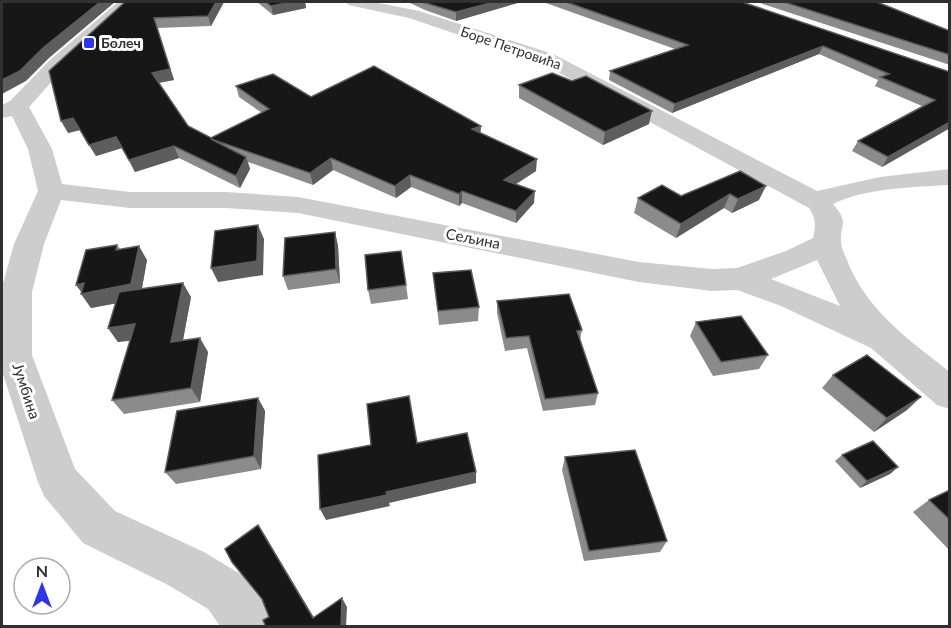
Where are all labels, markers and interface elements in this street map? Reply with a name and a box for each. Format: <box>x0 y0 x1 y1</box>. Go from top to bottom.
street label: Боре Петровића <box>459 22 564 73</box>
place label: Болеч <box>101 34 141 51</box>
marker: Болеч <box>82 36 96 50</box>
street label: Сељина <box>445 224 502 252</box>
street label: Јумбина <box>9 360 44 421</box>
north arrow <box>12 556 72 616</box>
text: N <box>36 561 48 580</box>

